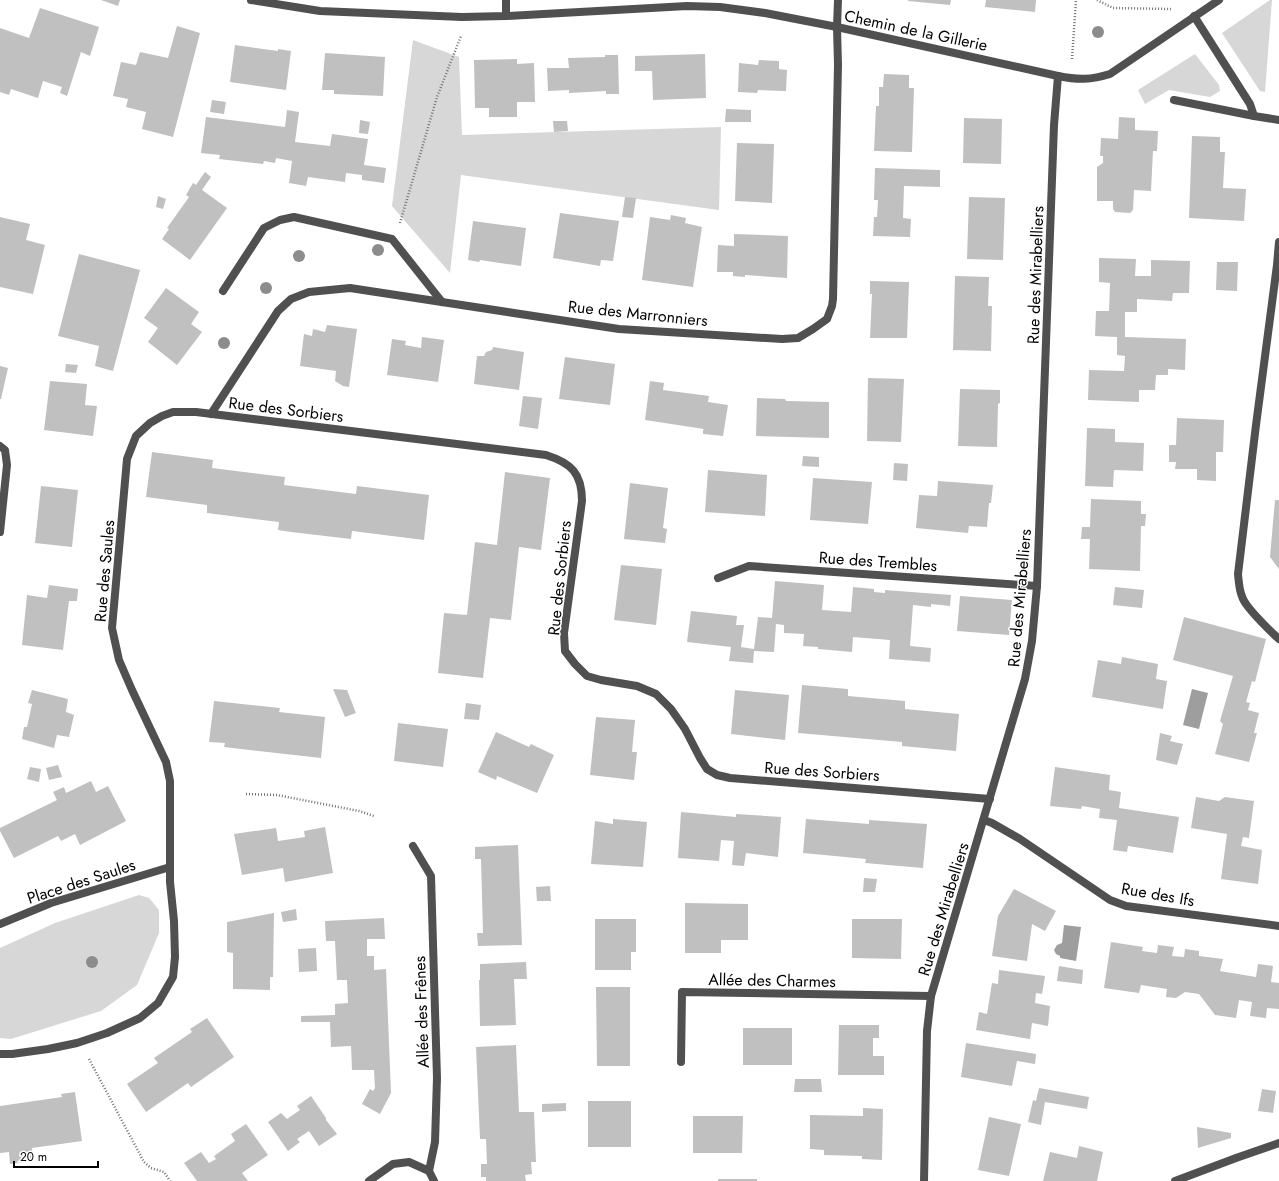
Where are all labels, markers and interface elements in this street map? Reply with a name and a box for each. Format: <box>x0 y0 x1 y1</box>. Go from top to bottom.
street label: Chemin de la Gillerie <box>842 4 990 57</box>
street label: Rue des Mirabelliers <box>1022 205 1049 345</box>
street label: Rue des Marronniers <box>567 295 709 332</box>
street label: Rue des Sorbiers <box>227 391 345 428</box>
street label: Rue des Saules <box>89 519 120 623</box>
street label: Rue des Sorbiers <box>542 519 577 637</box>
street label: Rue des Mirabelliers <box>1002 528 1037 668</box>
street label: Rue des Trembles <box>818 546 938 577</box>
street label: Rue des Sorbiers <box>764 756 880 787</box>
street label: Rue des Mirabelliers <box>912 840 975 979</box>
street label: Place des Saules <box>24 853 138 910</box>
street label: Rue des Ifs <box>1120 877 1196 912</box>
street label: Allée des Frênes <box>408 956 435 1068</box>
street label: Allée des Charmes <box>708 968 836 993</box>
scale bar <box>14 1143 98 1169</box>
text: 20 m <box>20 1148 47 1166</box>

